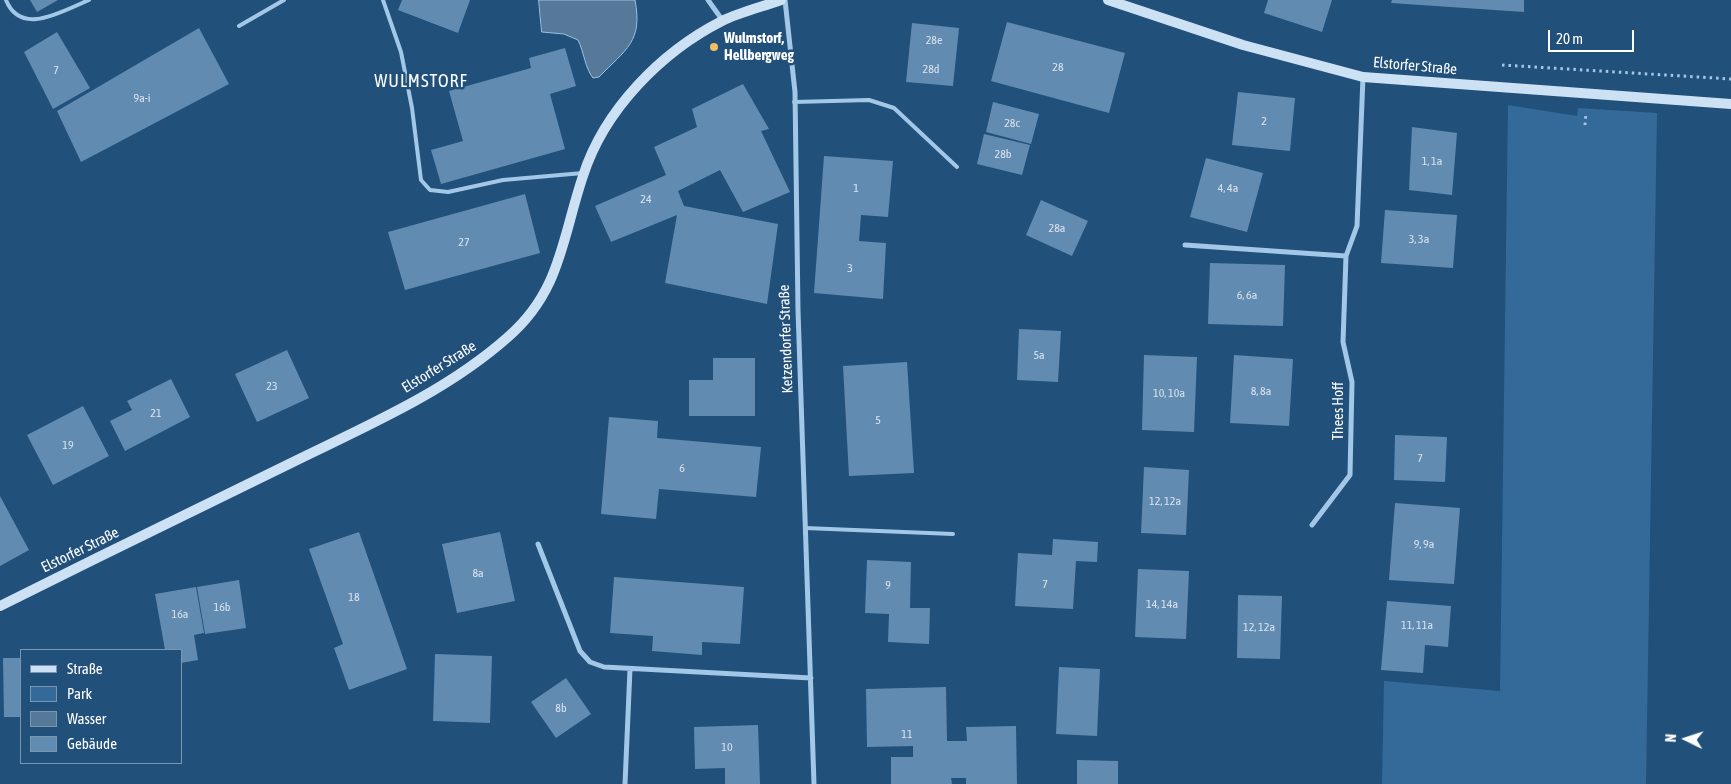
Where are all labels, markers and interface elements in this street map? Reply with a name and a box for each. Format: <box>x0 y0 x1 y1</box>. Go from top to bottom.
scale bar <box>1551 20 1637 52</box>
place label: Wulmstorf, Hellbergweg <box>724 29 794 64</box>
text: 20 m <box>1556 30 1583 47</box>
house number: 28e <box>926 33 942 47</box>
marker: Wulmstorf, Hellbergweg <box>708 41 720 53</box>
street label: Elstorfer Straße <box>1372 53 1458 79</box>
house number: 28 <box>1052 60 1064 74</box>
house number: 28d <box>923 62 939 76</box>
house number: 7 <box>53 63 59 77</box>
district label: WULMSTORF <box>373 70 469 92</box>
house number: 9a-i <box>134 91 150 105</box>
house number: 2 <box>1261 114 1267 128</box>
house number: 28c <box>1004 116 1020 130</box>
house number: 28b <box>995 147 1011 161</box>
house number: 1, 1a <box>1422 154 1442 168</box>
house number: 1 <box>853 181 859 195</box>
house number: 4, 4a <box>1218 181 1238 195</box>
house number: 24 <box>640 192 652 206</box>
house number: 28a <box>1049 221 1065 235</box>
house number: 3, 3a <box>1409 232 1429 246</box>
house number: 27 <box>458 235 470 249</box>
house number: 3 <box>847 261 853 275</box>
street label: Ketzendorfer Straße <box>775 284 797 394</box>
house number: 6, 6a <box>1237 288 1257 302</box>
street label: Elstorfer Straße <box>399 337 479 397</box>
house number: 5a <box>1033 348 1045 362</box>
house number: 23 <box>266 379 278 393</box>
street label: Thees Hoff <box>1329 382 1347 440</box>
house number: 8, 8a <box>1251 384 1271 398</box>
house number: 10, 10a <box>1153 386 1185 400</box>
house number: 21 <box>150 406 162 420</box>
house number: 5 <box>875 413 881 427</box>
house number: 19 <box>62 438 74 452</box>
house number: 7 <box>1417 451 1423 465</box>
house number: 6 <box>679 461 685 475</box>
house number: 12, 12a <box>1149 494 1181 508</box>
street label: Elstorfer Straße <box>38 523 122 577</box>
house number: 9, 9a <box>1414 537 1434 551</box>
house number: 8a <box>472 566 484 580</box>
house number: 7 <box>1042 577 1048 591</box>
house number: 9 <box>885 578 891 592</box>
house number: 18 <box>348 590 360 604</box>
house number: 14, 14a <box>1146 597 1178 611</box>
house number: 16b <box>214 600 230 614</box>
house number: 16a <box>172 607 188 621</box>
house number: 11, 11a <box>1401 618 1433 632</box>
house number: 12, 12a <box>1243 620 1275 634</box>
legend <box>20 649 182 764</box>
text: Straße <box>67 660 103 677</box>
text: Park <box>67 685 92 702</box>
house number: 8b <box>555 701 567 715</box>
text: Wasser <box>67 710 106 727</box>
north arrow <box>1661 714 1711 764</box>
house number: 11 <box>901 727 913 741</box>
text: N <box>1663 733 1679 743</box>
text: Gebäude <box>67 735 117 752</box>
house number: 10 <box>721 740 733 754</box>

